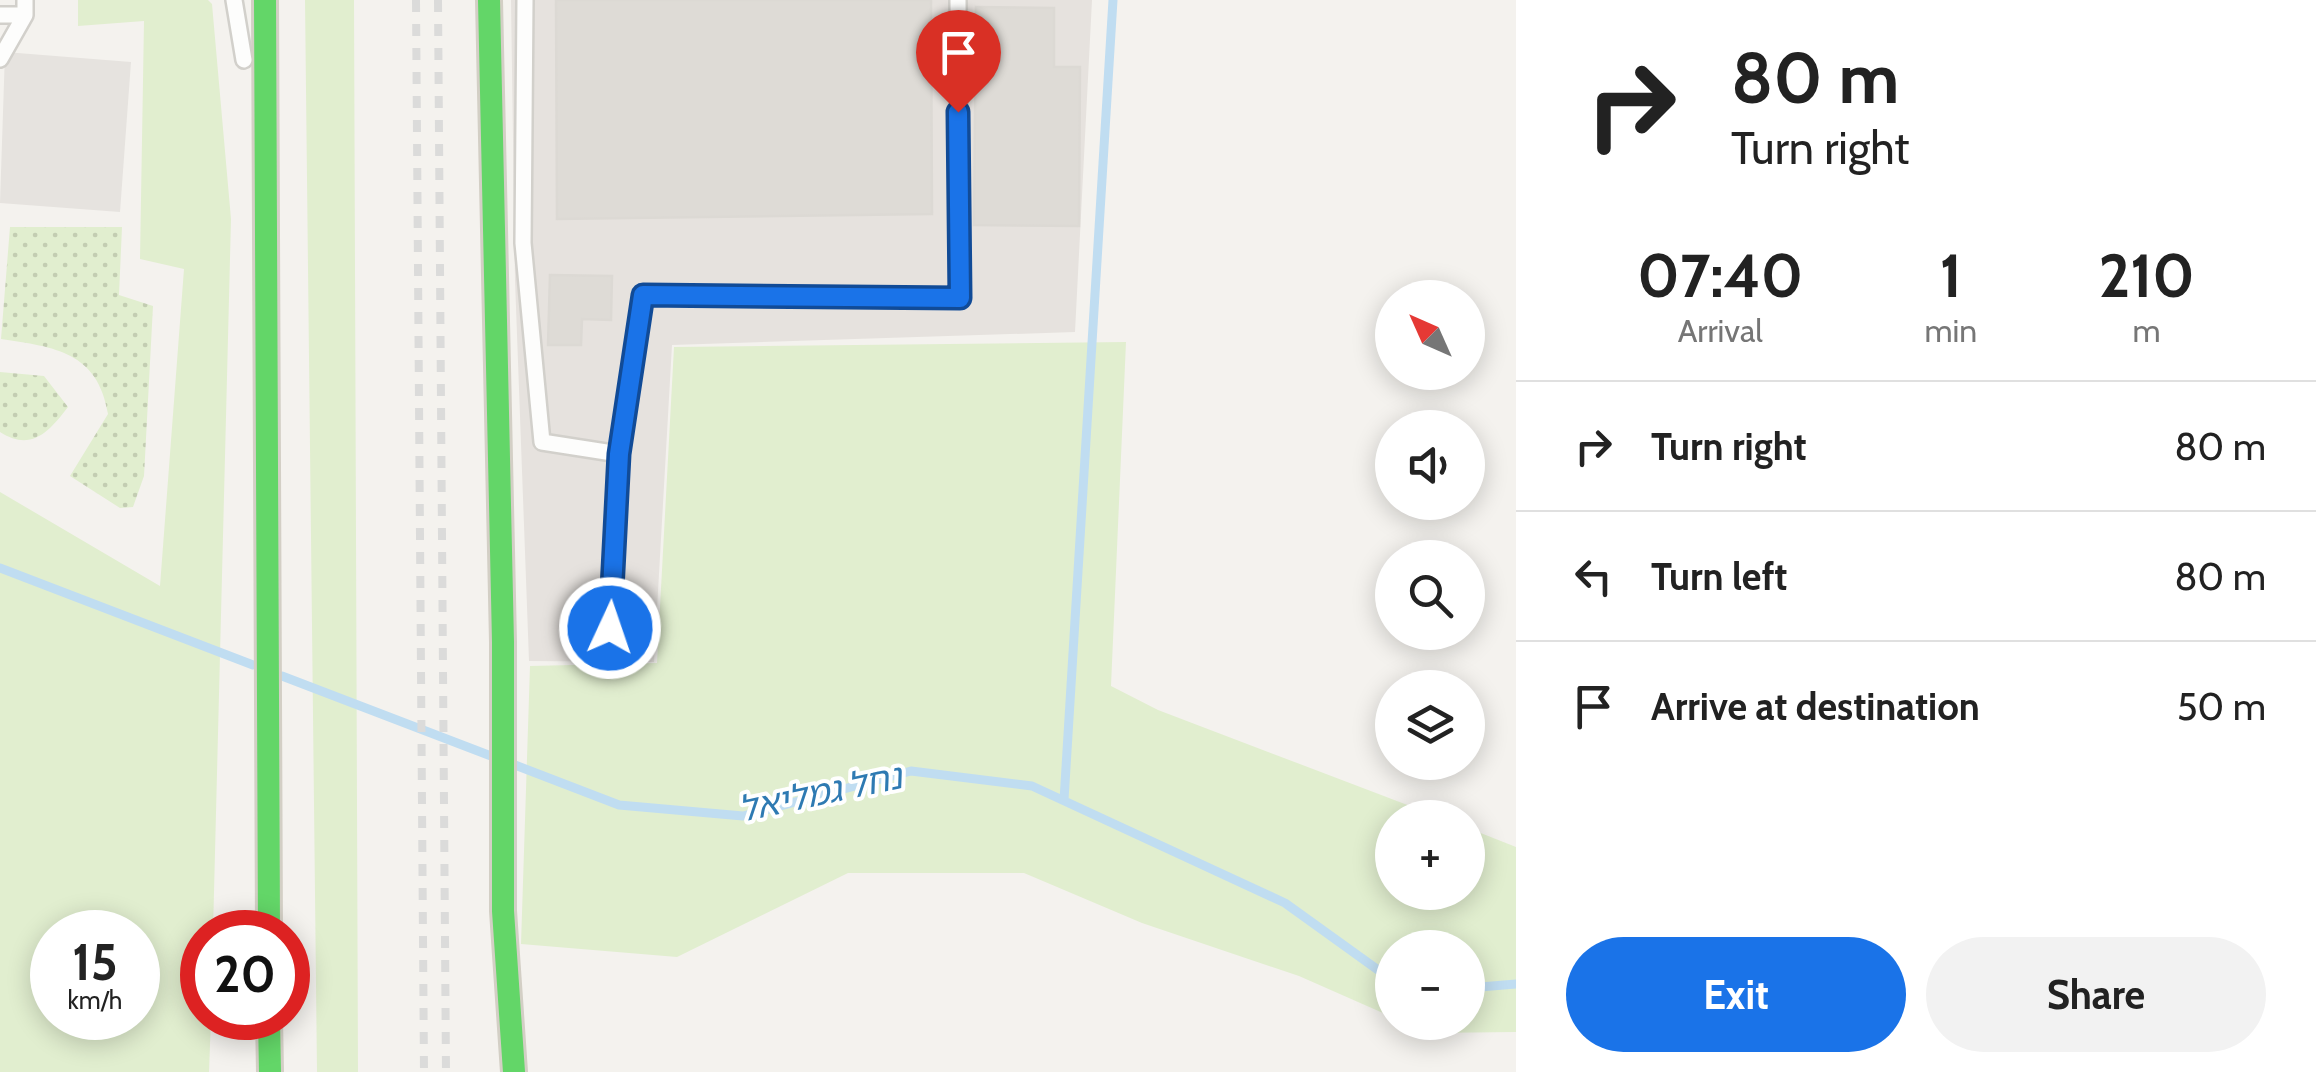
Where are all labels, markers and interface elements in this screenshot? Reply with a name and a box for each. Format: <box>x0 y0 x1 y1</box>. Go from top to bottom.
pin <box>916 10 1001 113</box>
icon: arrive <box>931 25 986 80</box>
text: 80 m <box>1731 35 1899 121</box>
icon: right <box>1566 40 1696 170</box>
text: Turn right <box>1731 121 1910 175</box>
text: 07:40 <box>1637 239 1803 312</box>
text: 1 <box>1940 239 1962 312</box>
text: 210 <box>2098 239 2195 312</box>
north arrow <box>1375 280 1485 390</box>
map controls <box>1375 280 1485 1040</box>
text: Arrival <box>1678 311 1763 350</box>
text: min <box>1924 311 1977 350</box>
text: m <box>2133 311 2161 350</box>
button: sound <box>1375 410 1485 520</box>
icon: right <box>1566 419 1621 474</box>
text: Turn right <box>1651 423 1807 470</box>
text: 80 m <box>2175 423 2266 470</box>
button: search <box>1375 540 1485 650</box>
icon: left <box>1566 549 1621 604</box>
text: Turn left <box>1651 553 1787 600</box>
text: 80 m <box>2175 553 2266 600</box>
position arrow <box>558 576 662 680</box>
button: layers <box>1375 670 1485 780</box>
icon: arrive <box>1566 679 1621 734</box>
text: Arrive at destination <box>1651 683 1980 730</box>
text: 50 m <box>2177 683 2266 730</box>
water label: נחל גמליאל <box>734 754 908 831</box>
button: + <box>1375 800 1485 910</box>
speed limit sign: 20 <box>180 910 310 1040</box>
button: − <box>1375 930 1485 1040</box>
text: 15 <box>72 932 118 993</box>
button: Exit <box>1566 937 1906 1052</box>
button: Share <box>1926 937 2266 1052</box>
text: km/h <box>68 985 122 1015</box>

